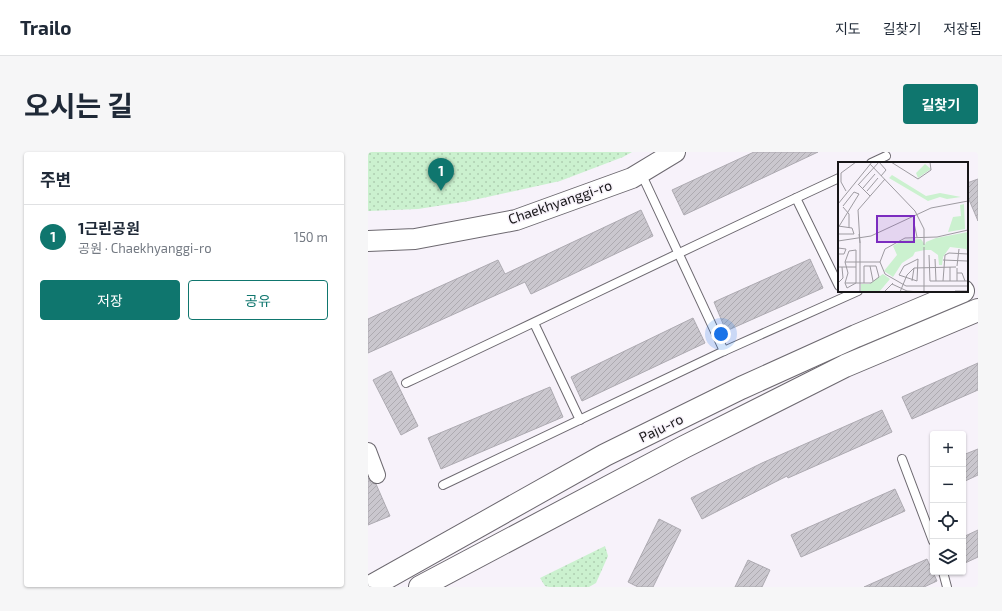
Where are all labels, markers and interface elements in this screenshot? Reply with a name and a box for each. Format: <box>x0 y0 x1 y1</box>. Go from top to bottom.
text: Trailo <box>20 16 72 39</box>
text: 지도 <box>835 20 861 37</box>
text: 길찾기 <box>883 20 921 37</box>
text: 저장됨 <box>943 20 982 37</box>
button: 길찾기 <box>903 84 978 124</box>
text: 오시는 길 <box>24 88 133 122</box>
pin: 1 <box>428 158 454 191</box>
inset map <box>838 162 968 292</box>
text: 주변 <box>40 169 71 189</box>
street label: Chaekhyanggi-ro <box>506 176 614 227</box>
text: 1근린공원 <box>78 219 140 237</box>
text: 1 <box>50 229 56 245</box>
text: 150 m <box>294 229 328 245</box>
text: 공원 · Chaekhyanggi-ro <box>78 240 212 256</box>
button: 저장 <box>40 280 180 320</box>
button: 공유 <box>188 280 328 320</box>
your location <box>711 324 731 344</box>
street label: Paju-ro <box>636 410 686 446</box>
map controls <box>930 431 966 575</box>
button: + <box>930 431 966 467</box>
button: − <box>930 467 966 503</box>
button: locate <box>930 503 966 539</box>
button: layers <box>930 539 966 575</box>

